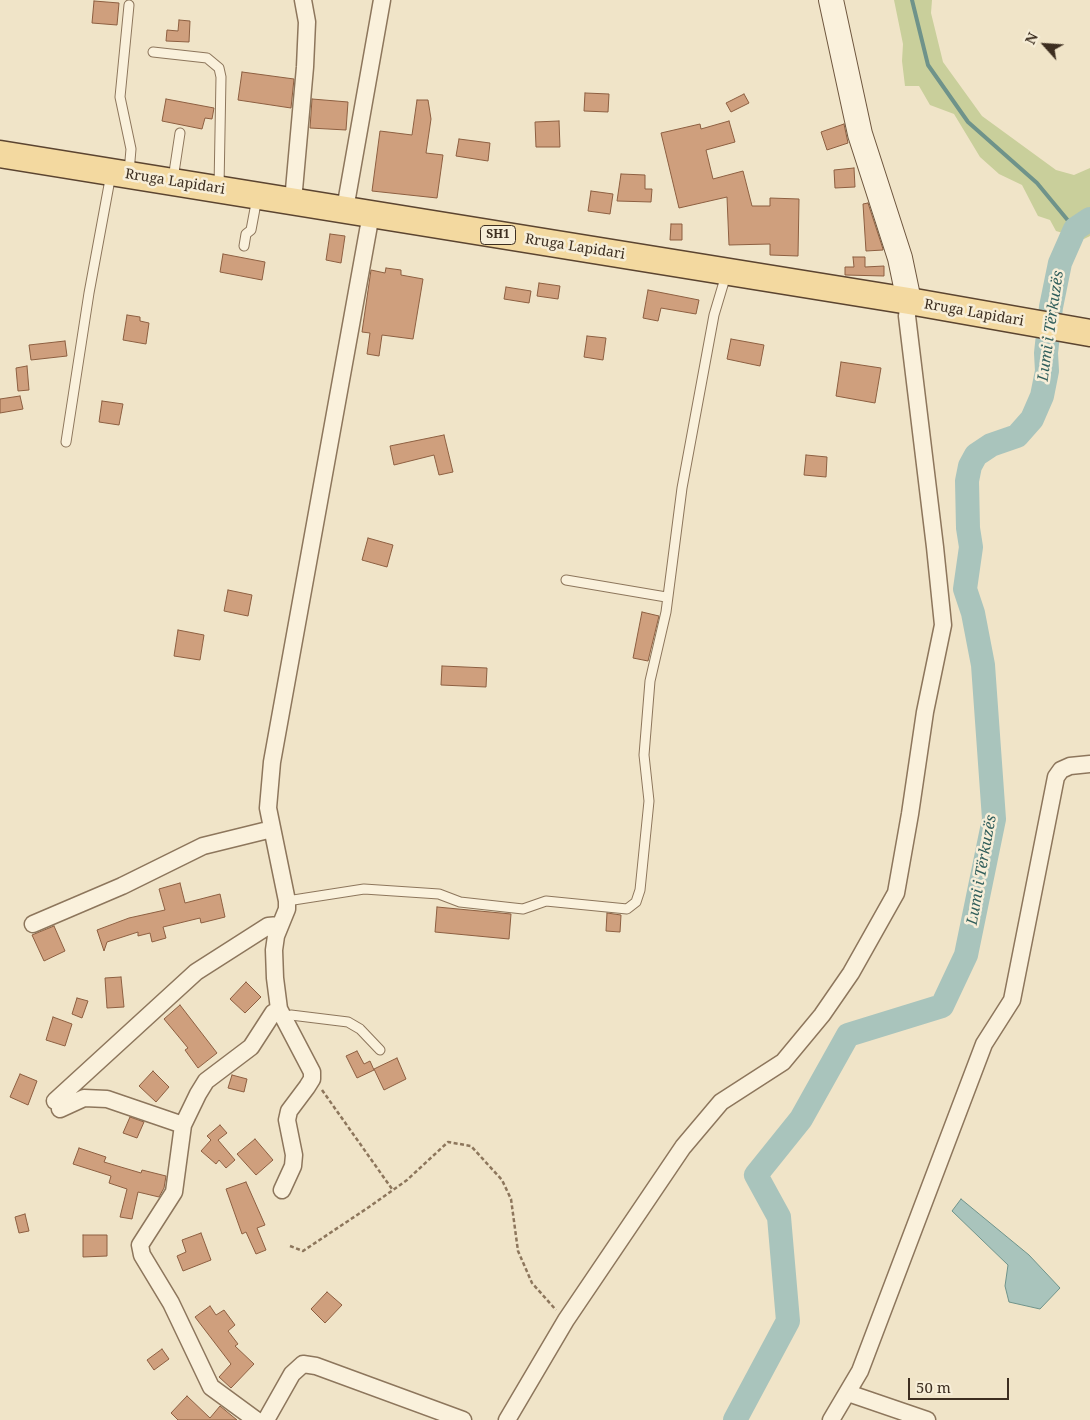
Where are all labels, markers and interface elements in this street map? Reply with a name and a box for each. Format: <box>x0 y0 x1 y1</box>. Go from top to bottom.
north arrow <box>1020 20 1070 70</box>
text: N <box>1020 29 1042 47</box>
street label: Rruga Lapidari <box>124 166 226 198</box>
road number: SH1 <box>480 226 516 244</box>
street label: Rruga Lapidari <box>524 231 626 263</box>
water label: Lumi i Tërkuzës <box>1034 270 1068 382</box>
street label: Rruga Lapidari <box>923 296 1025 330</box>
water label: Lumi i Tërkuzës <box>963 814 1001 926</box>
scale bar <box>910 1368 1011 1400</box>
text: 50 m <box>916 1377 951 1397</box>

